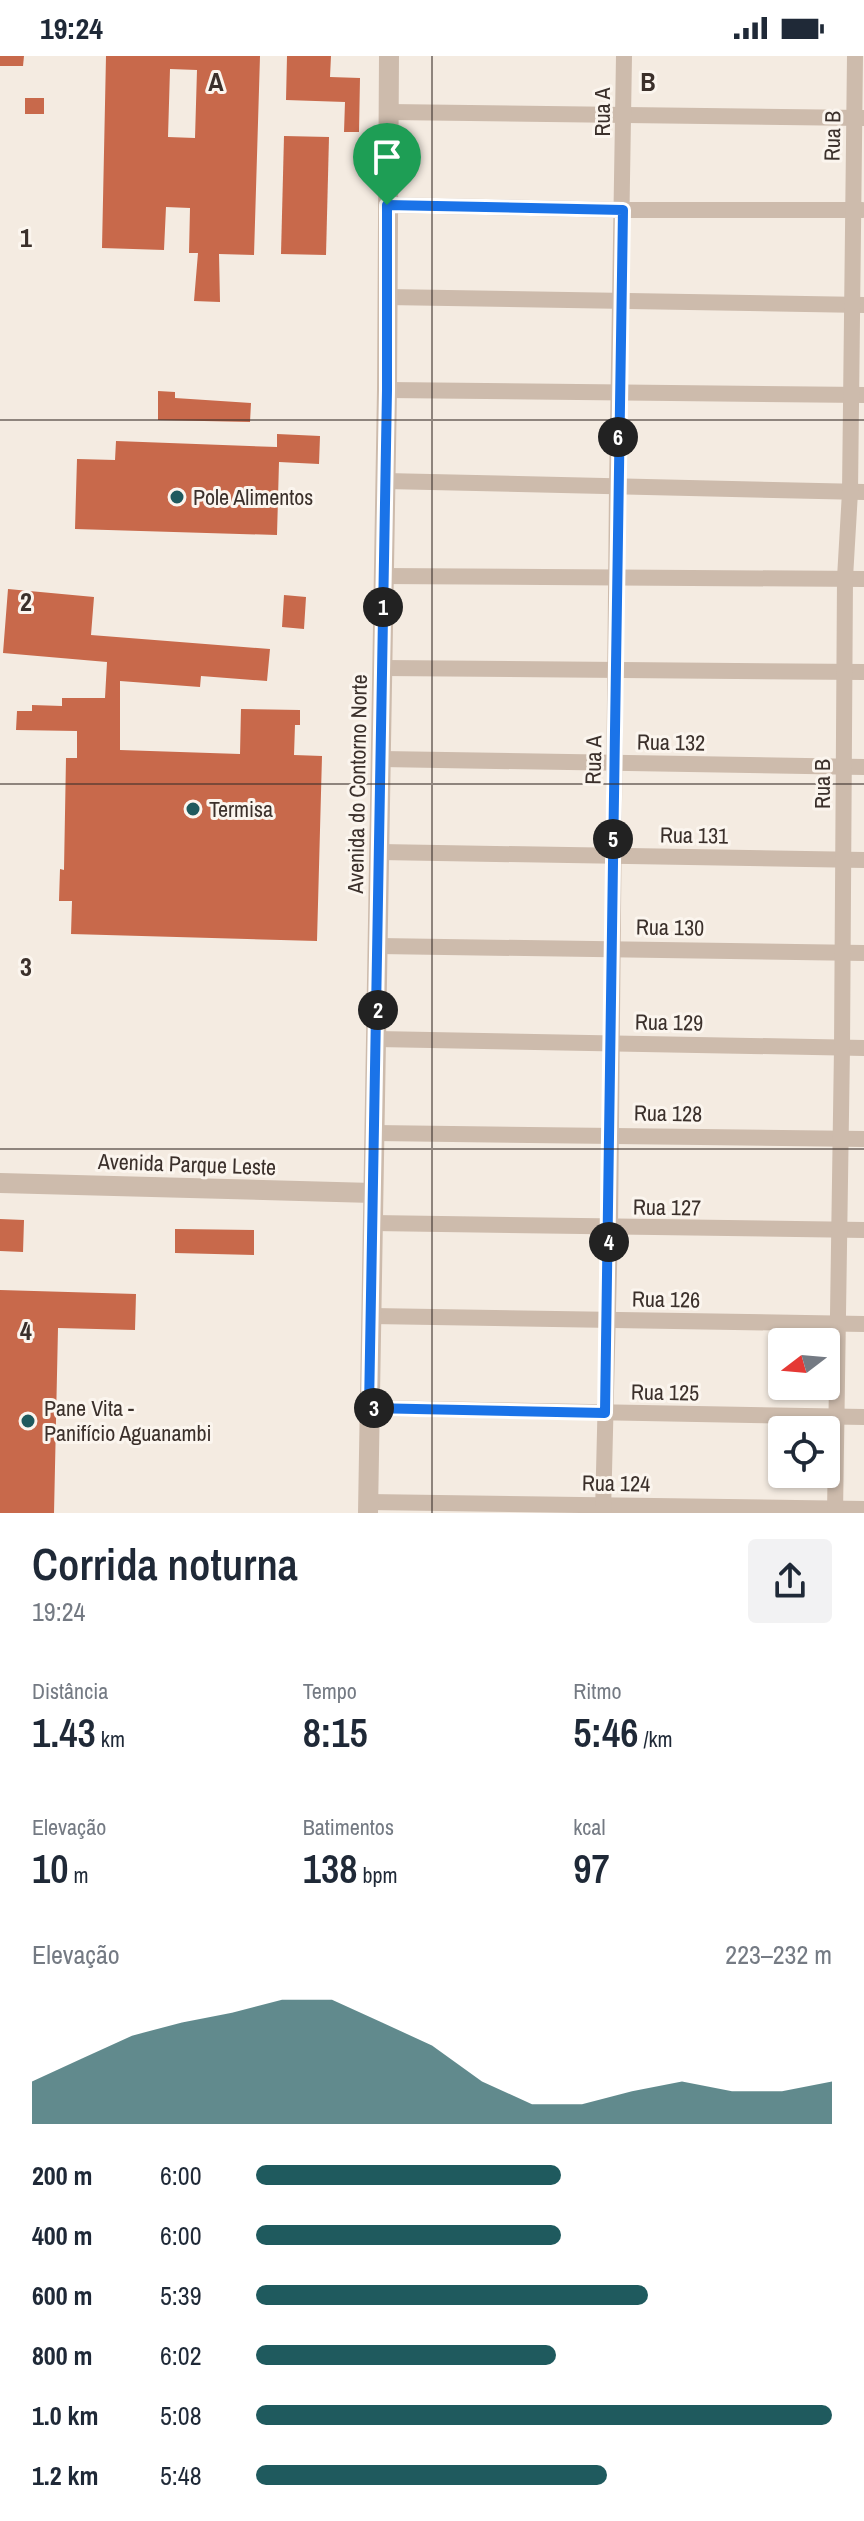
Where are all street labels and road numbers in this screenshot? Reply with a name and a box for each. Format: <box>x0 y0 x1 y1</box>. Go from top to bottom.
street label: Rua A <box>587 86 617 137</box>
street label: Rua B <box>817 111 847 161</box>
street label: Avenida do Contorno Norte <box>340 674 374 895</box>
street label: Rua 132 <box>637 726 705 758</box>
street label: Rua A <box>578 734 608 785</box>
street label: Rua B <box>807 759 837 809</box>
street label: Rua 131 <box>660 819 728 851</box>
street label: Rua 130 <box>636 911 704 943</box>
street label: Rua 129 <box>635 1006 703 1038</box>
street label: Rua 128 <box>634 1097 702 1129</box>
street label: Avenida Parque Leste <box>96 1146 277 1182</box>
street label: Rua 127 <box>633 1191 701 1223</box>
street label: Rua 126 <box>632 1283 700 1315</box>
street label: Rua 125 <box>631 1376 699 1408</box>
street label: Rua 124 <box>582 1467 650 1499</box>

